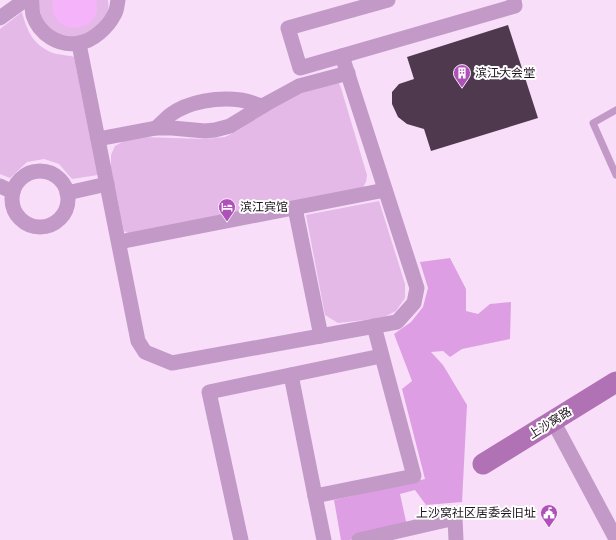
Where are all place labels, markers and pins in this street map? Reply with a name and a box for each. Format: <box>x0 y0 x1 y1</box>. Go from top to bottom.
building icon: 滨江大会堂 <box>452 63 472 88</box>
place label: 滨江大会堂 <box>475 66 535 80</box>
hotel icon: 滨江宾馆 <box>217 197 237 222</box>
place label: 滨江宾馆 <box>240 200 288 214</box>
public building icon: 上沙窝社区居委会旧址 <box>539 503 559 528</box>
place label: 上沙窝社区居委会旧址 <box>416 506 536 520</box>

